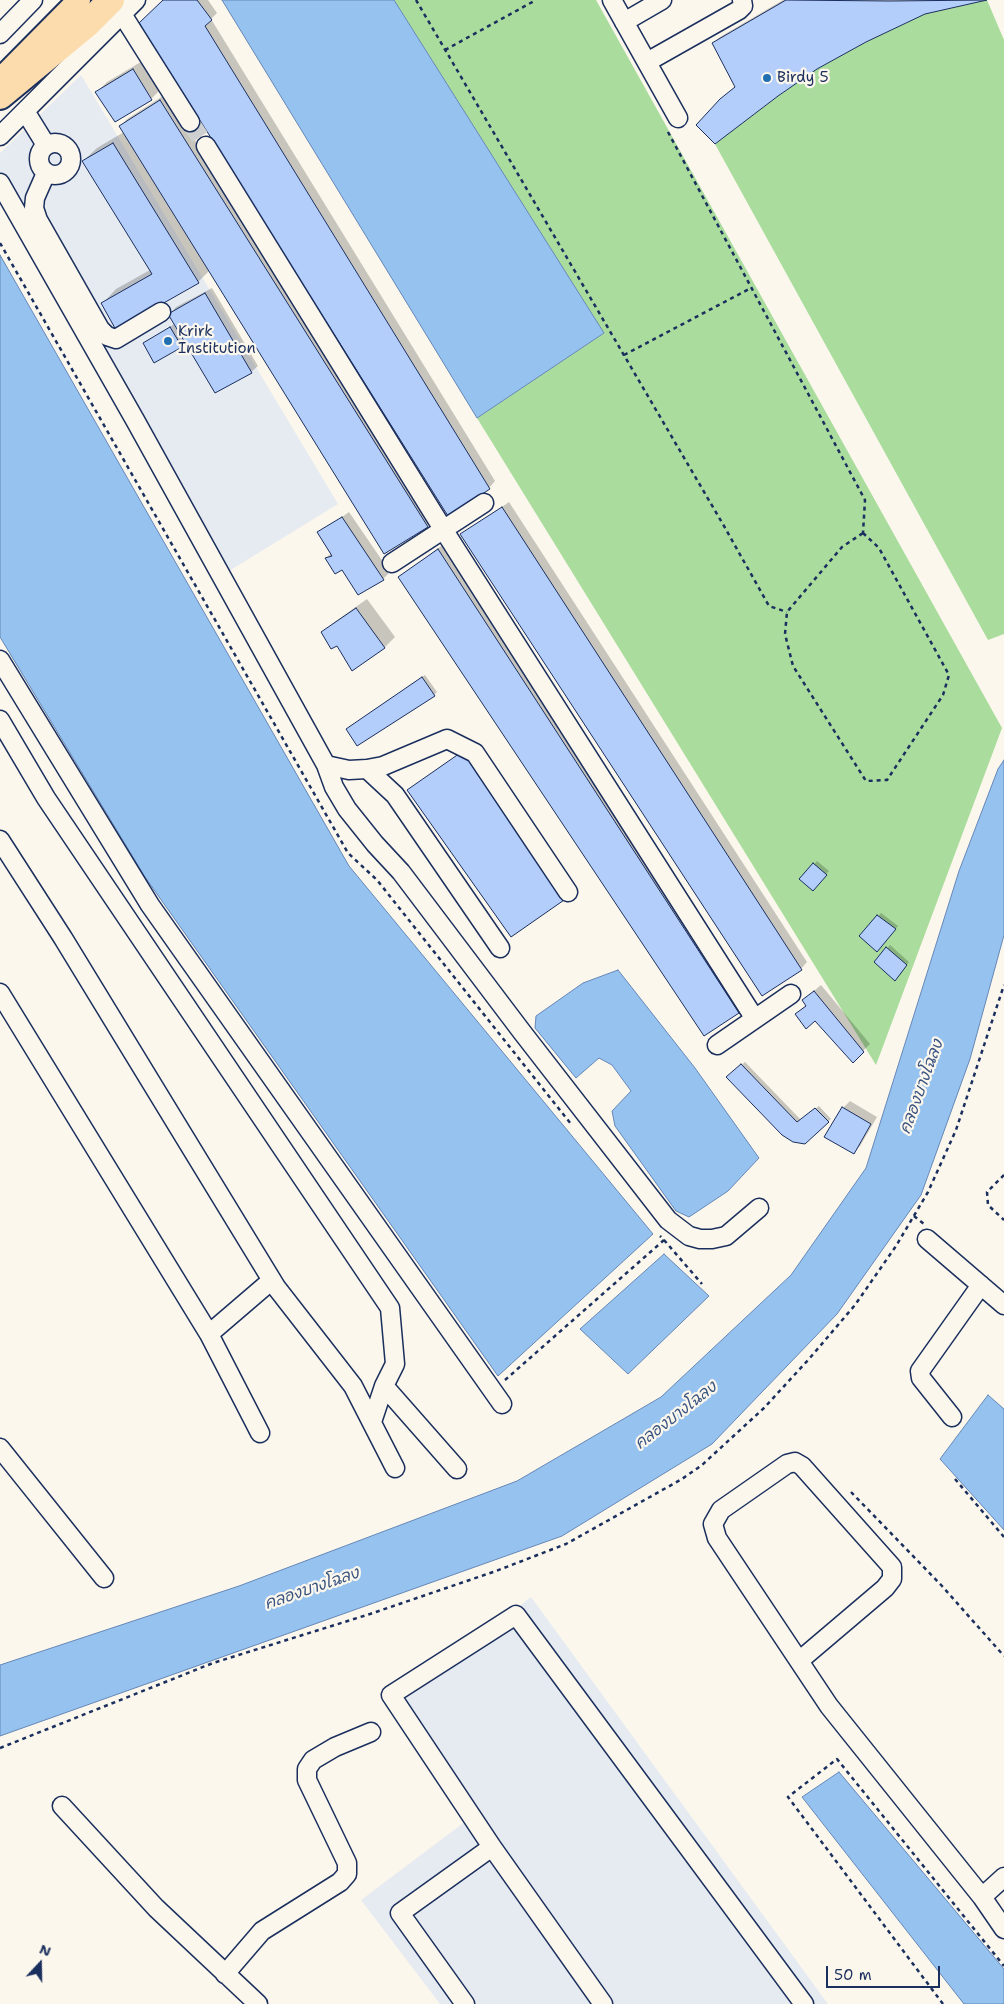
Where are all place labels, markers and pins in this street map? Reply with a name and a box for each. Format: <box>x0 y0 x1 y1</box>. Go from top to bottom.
place label: Birdy 5 <box>777 69 829 87</box>
marker: Birdy 5 <box>761 72 773 84</box>
place label: Krirk Institution <box>178 323 256 358</box>
marker: Krirk Institution <box>162 335 174 347</box>

